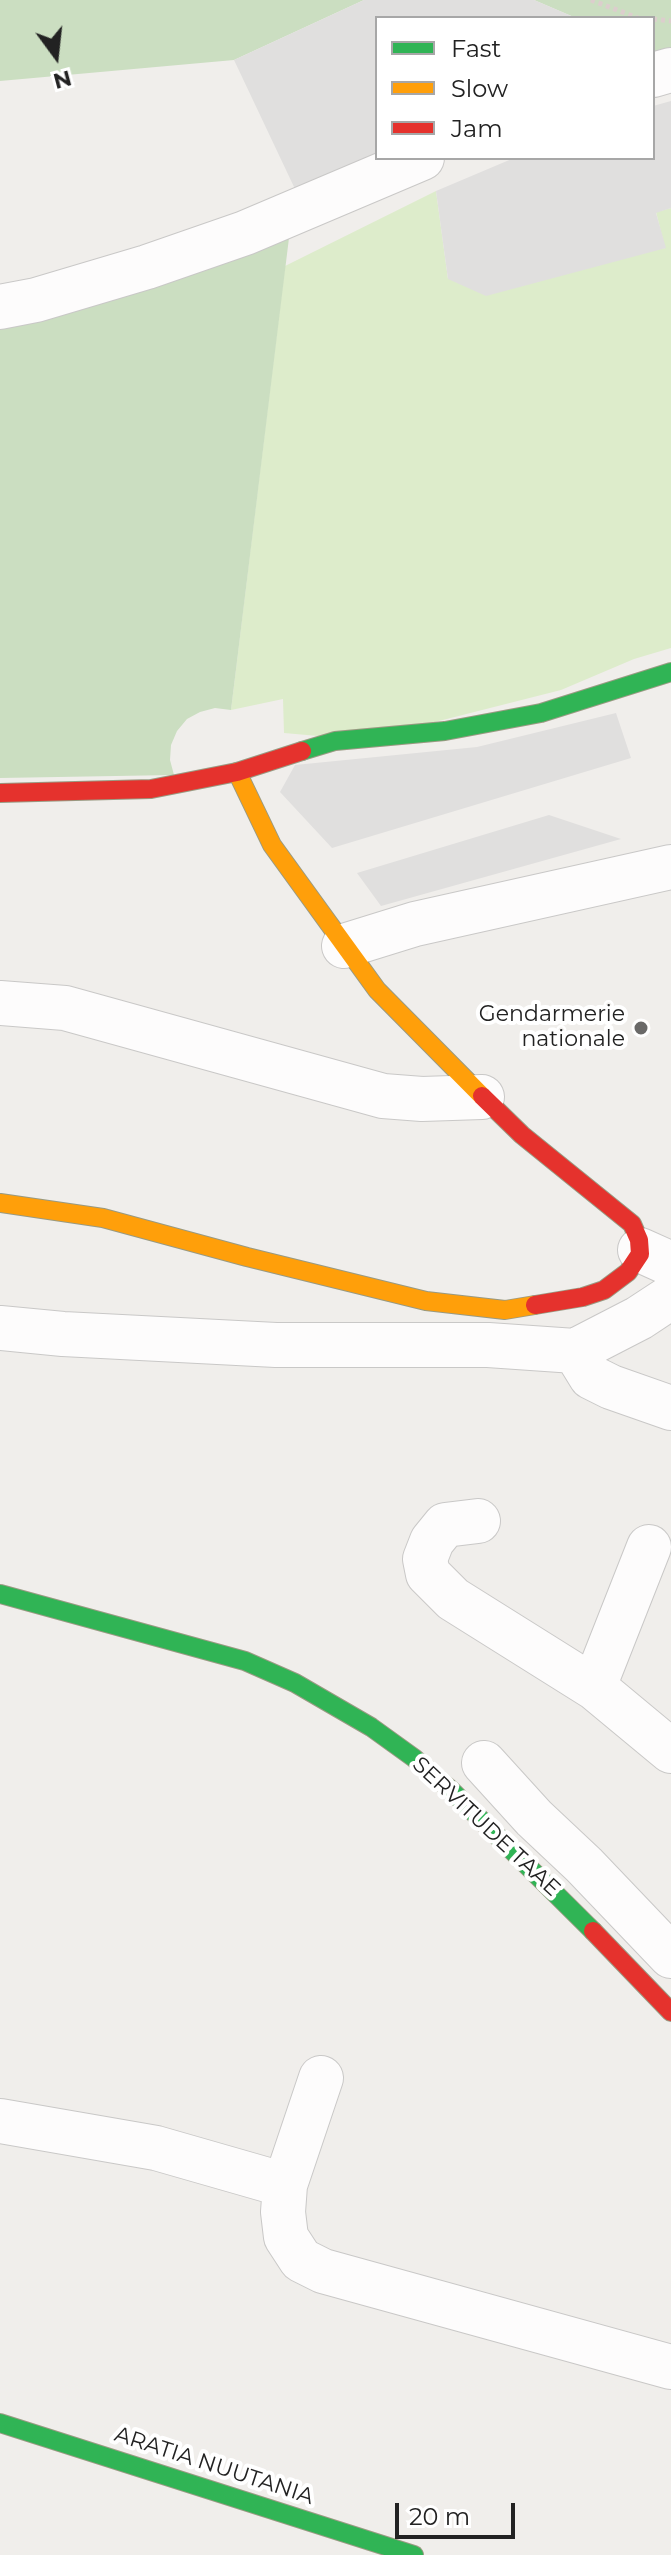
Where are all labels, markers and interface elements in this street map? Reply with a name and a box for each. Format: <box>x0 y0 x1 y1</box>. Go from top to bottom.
north arrow <box>16 16 96 96</box>
legend <box>375 16 655 160</box>
text: Fast <box>451 34 501 63</box>
text: N <box>50 64 74 95</box>
text: Slow <box>451 74 508 103</box>
text: Jam <box>451 114 503 143</box>
place label: Gendarmerie nationale <box>479 1002 625 1054</box>
marker: Gendarmerie nationale <box>632 1019 650 1037</box>
street label: SERVITUDE TAAE <box>407 1752 565 1902</box>
street label: ARATIA NUUTANIA <box>111 2421 317 2511</box>
scale bar <box>399 2487 519 2537</box>
text: 20 m <box>409 2502 470 2531</box>

